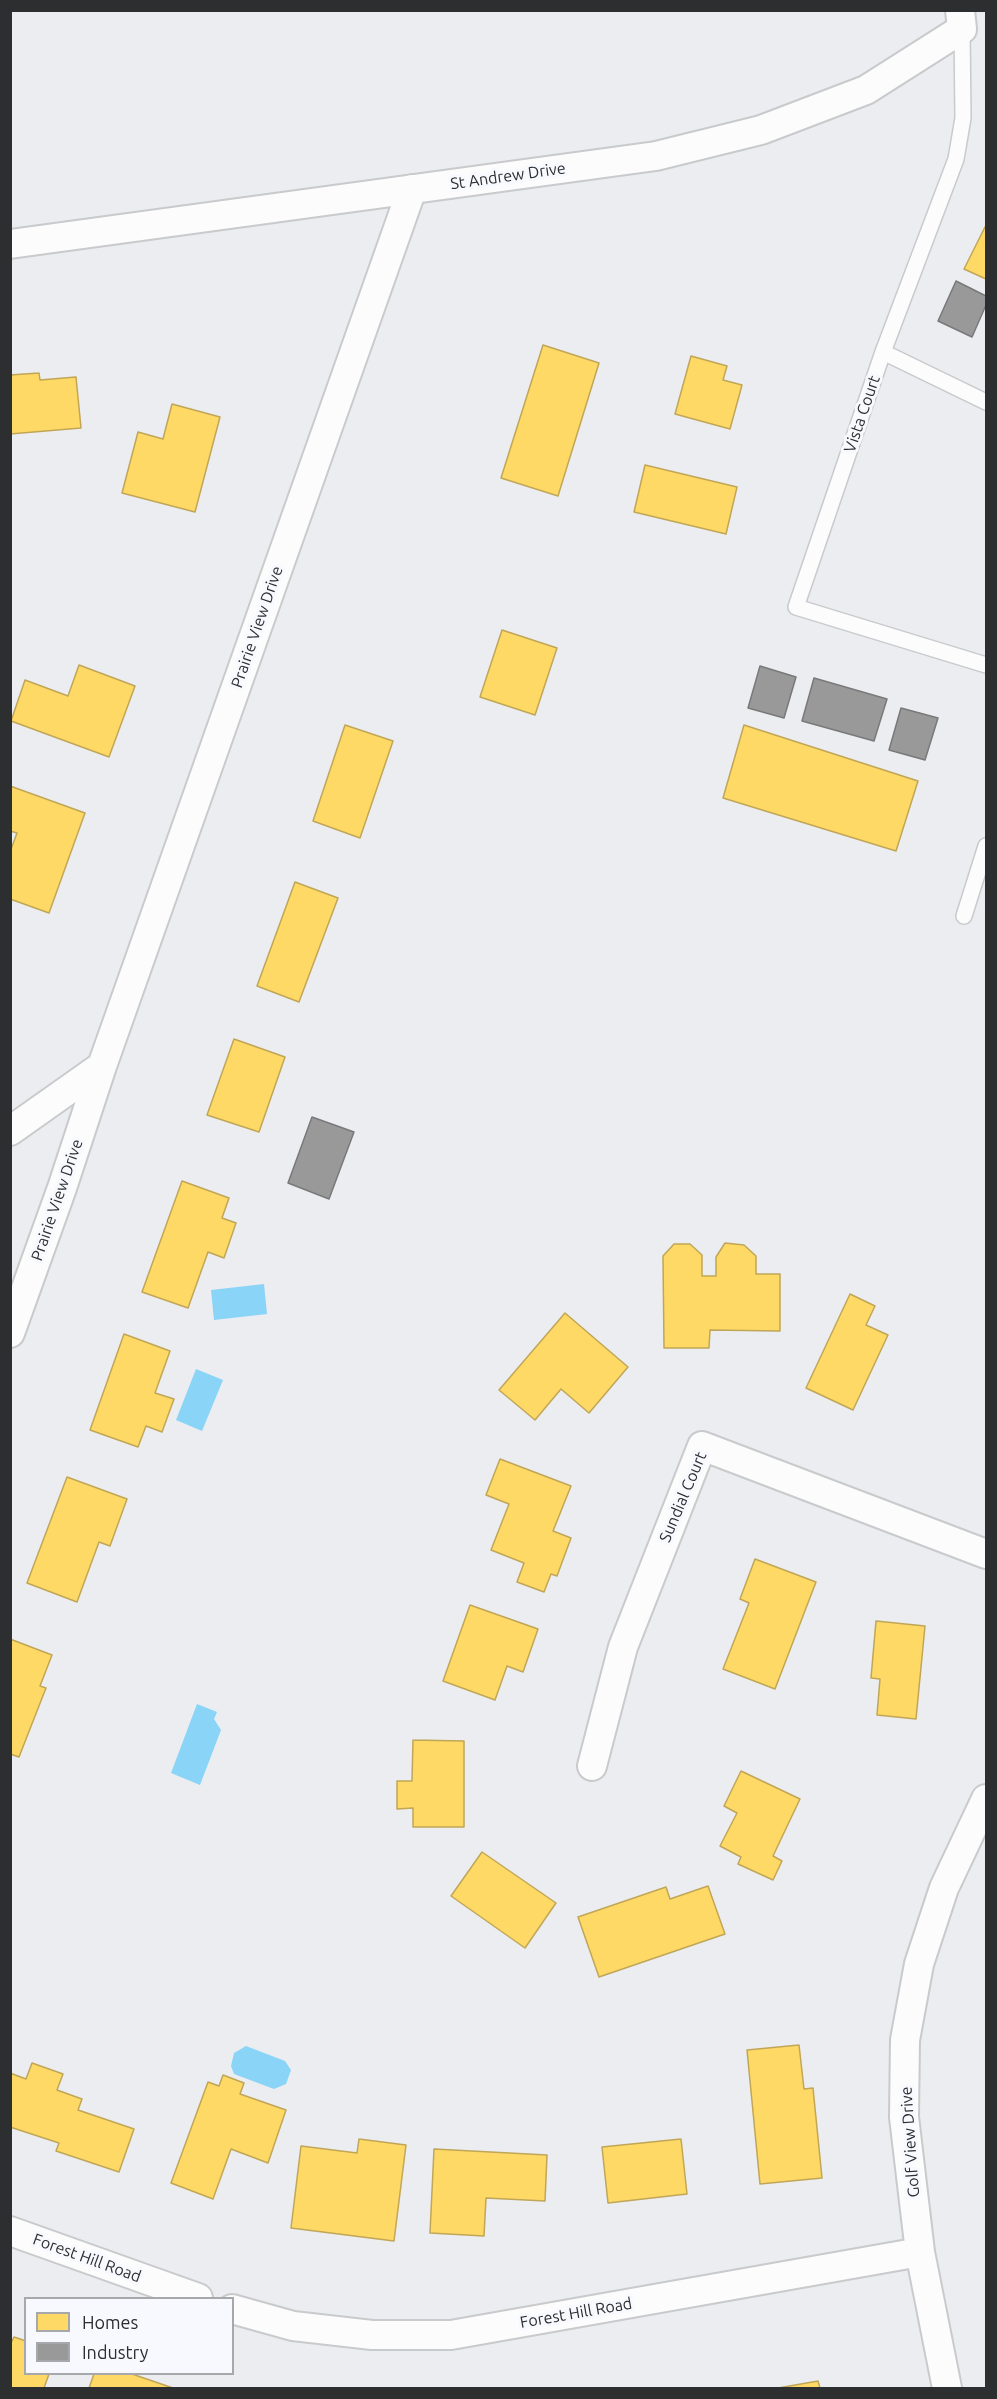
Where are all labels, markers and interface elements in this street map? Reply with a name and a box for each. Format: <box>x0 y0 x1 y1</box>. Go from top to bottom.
street label: St Andrew Drive <box>449 158 567 194</box>
street label: Vista Court <box>840 373 884 455</box>
street label: Prairie View Drive <box>227 564 287 690</box>
street label: Prairie View Drive <box>27 1137 87 1263</box>
street label: Sundial Court <box>655 1449 711 1545</box>
street label: Golf View Drive <box>897 2086 923 2198</box>
street label: Forest Hill Road <box>30 2230 144 2286</box>
street label: Forest Hill Road <box>518 2294 634 2332</box>
legend <box>24 2297 234 2375</box>
text: Homes <box>82 2312 138 2332</box>
text: Industry <box>82 2342 148 2362</box>

